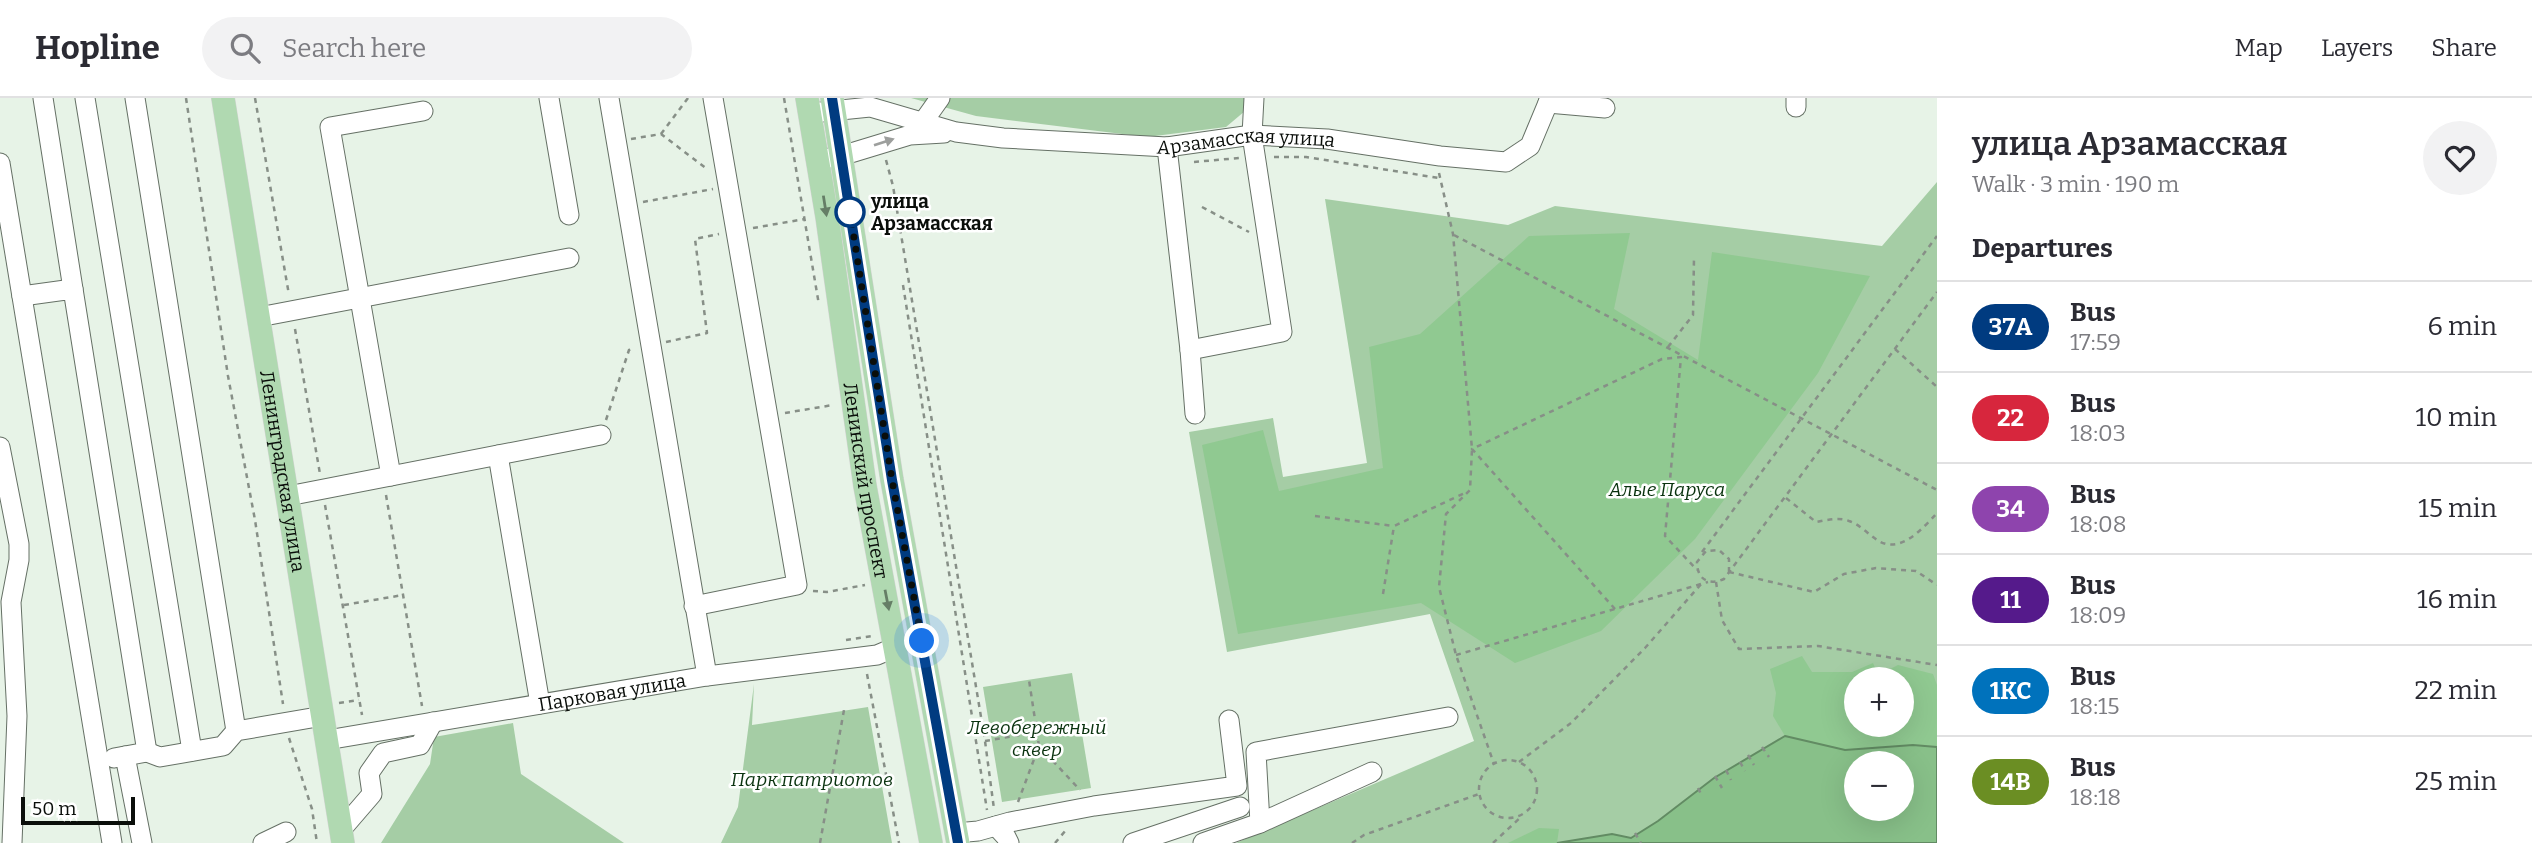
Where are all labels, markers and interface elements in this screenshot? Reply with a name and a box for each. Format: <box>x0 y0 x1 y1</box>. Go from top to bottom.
search box <box>202 17 692 80</box>
text: Hopline <box>35 28 160 68</box>
icon: search <box>226 29 264 67</box>
text: Search here <box>282 33 426 64</box>
text: Map <box>2235 34 2283 62</box>
text: Layers <box>2321 34 2393 62</box>
text: Share <box>2431 34 2497 62</box>
button: heart <box>2423 121 2497 195</box>
street label: Арзамасская улица <box>1156 124 1337 159</box>
text: улица Арзамасская <box>1972 124 2288 164</box>
one-way arrow <box>873 137 894 147</box>
text: Walk · 3 min · 190 m <box>1972 170 2179 198</box>
place label: улица Арзамасская <box>870 190 993 235</box>
one-way arrow <box>820 195 831 217</box>
marker: улица Арзамасская <box>835 197 865 227</box>
text: Departures <box>1972 233 2113 264</box>
text: Bus <box>2070 297 2116 328</box>
text: 6 min <box>2428 311 2497 342</box>
text: 37А <box>1989 313 2032 341</box>
text: 17:59 <box>2070 328 2121 356</box>
street label: Ленинградская улица <box>255 369 310 574</box>
street label: Ленинский проспект <box>838 381 893 581</box>
text: Bus <box>2070 388 2116 419</box>
text: 10 min <box>2416 402 2497 433</box>
text: 22 <box>1997 404 2024 432</box>
text: 18:03 <box>2070 419 2126 447</box>
park label: Алые Паруса <box>1608 478 1725 501</box>
text: Bus <box>2070 479 2116 510</box>
text: 15 min <box>2418 493 2497 524</box>
text: 34 <box>1996 495 2025 523</box>
text: 18:08 <box>2070 510 2127 538</box>
text: Bus <box>2070 570 2116 601</box>
text: 16 min <box>2417 584 2497 615</box>
text: 11 <box>2000 586 2021 614</box>
one-way arrow <box>881 589 892 611</box>
text: 18:09 <box>2070 601 2126 629</box>
your location <box>904 623 939 658</box>
text: Bus <box>2070 661 2116 692</box>
map controls <box>1844 667 1914 821</box>
button: + <box>1844 667 1914 737</box>
street label: Парковая улица <box>537 669 688 716</box>
text: 22 min <box>2415 675 2497 706</box>
text: 1КС <box>1990 677 2031 705</box>
text: 18:15 <box>2070 692 2120 720</box>
park label: Левобережный сквер <box>966 716 1107 761</box>
button: − <box>1844 751 1914 821</box>
text: Bus <box>2070 752 2116 783</box>
text: 25 min <box>2415 766 2497 797</box>
park label: Парк патриотов <box>731 768 893 791</box>
text: 14В <box>1990 768 2031 796</box>
text: 18:18 <box>2070 783 2121 811</box>
scale bar <box>21 794 135 826</box>
text: 50 m <box>32 797 76 820</box>

